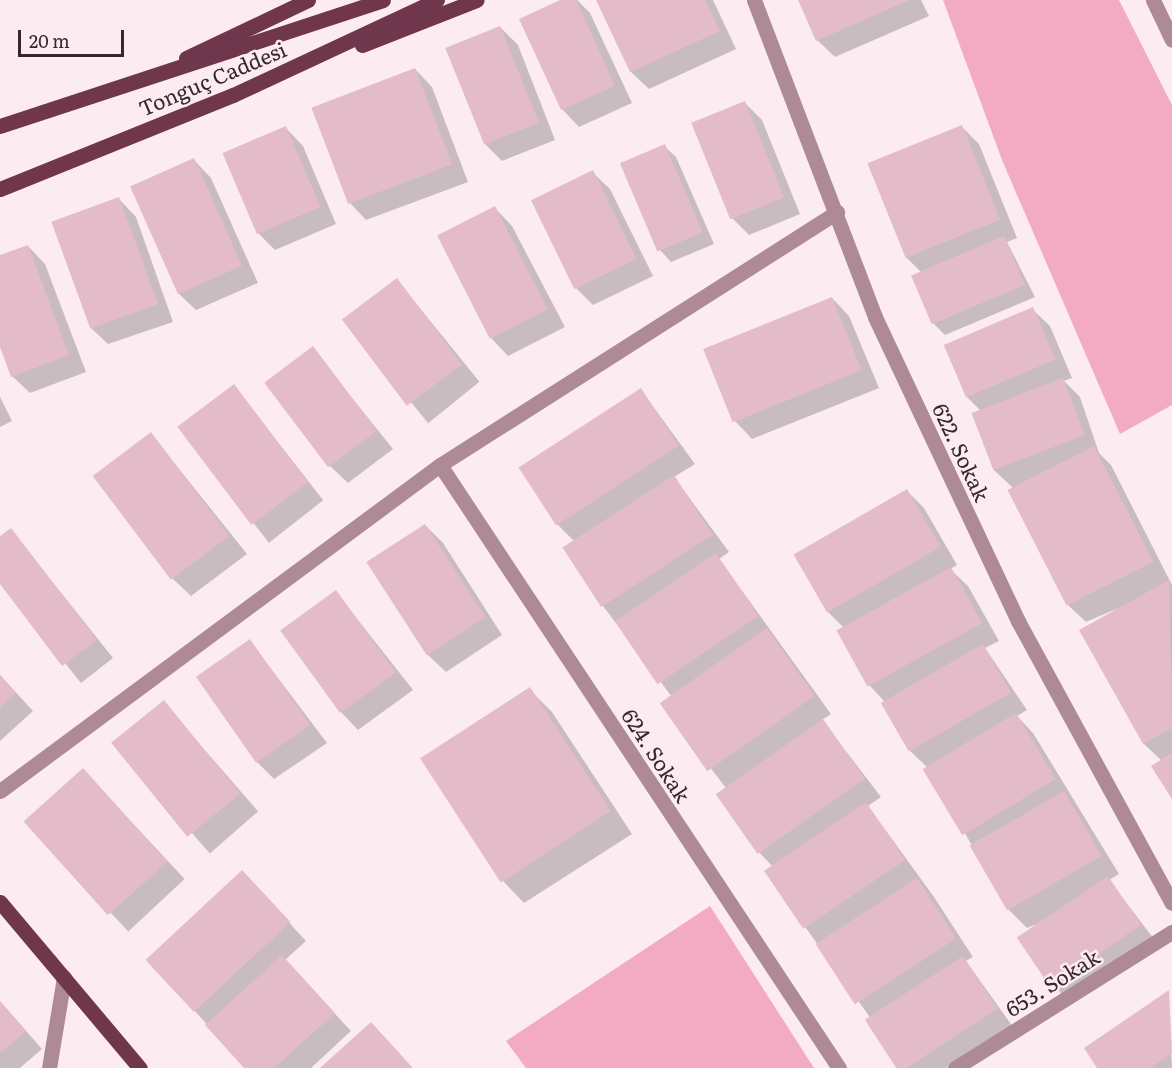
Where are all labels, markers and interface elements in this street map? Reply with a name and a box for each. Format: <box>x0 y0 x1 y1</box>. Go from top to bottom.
scale bar <box>21 18 128 56</box>
text: 20 m <box>29 27 70 54</box>
street label: Tonguç Caddesi <box>134 36 290 120</box>
street label: 622. Sokak <box>928 399 996 505</box>
street label: 624. Sokak <box>618 704 696 806</box>
street label: 653. Sokak <box>1000 943 1104 1021</box>

